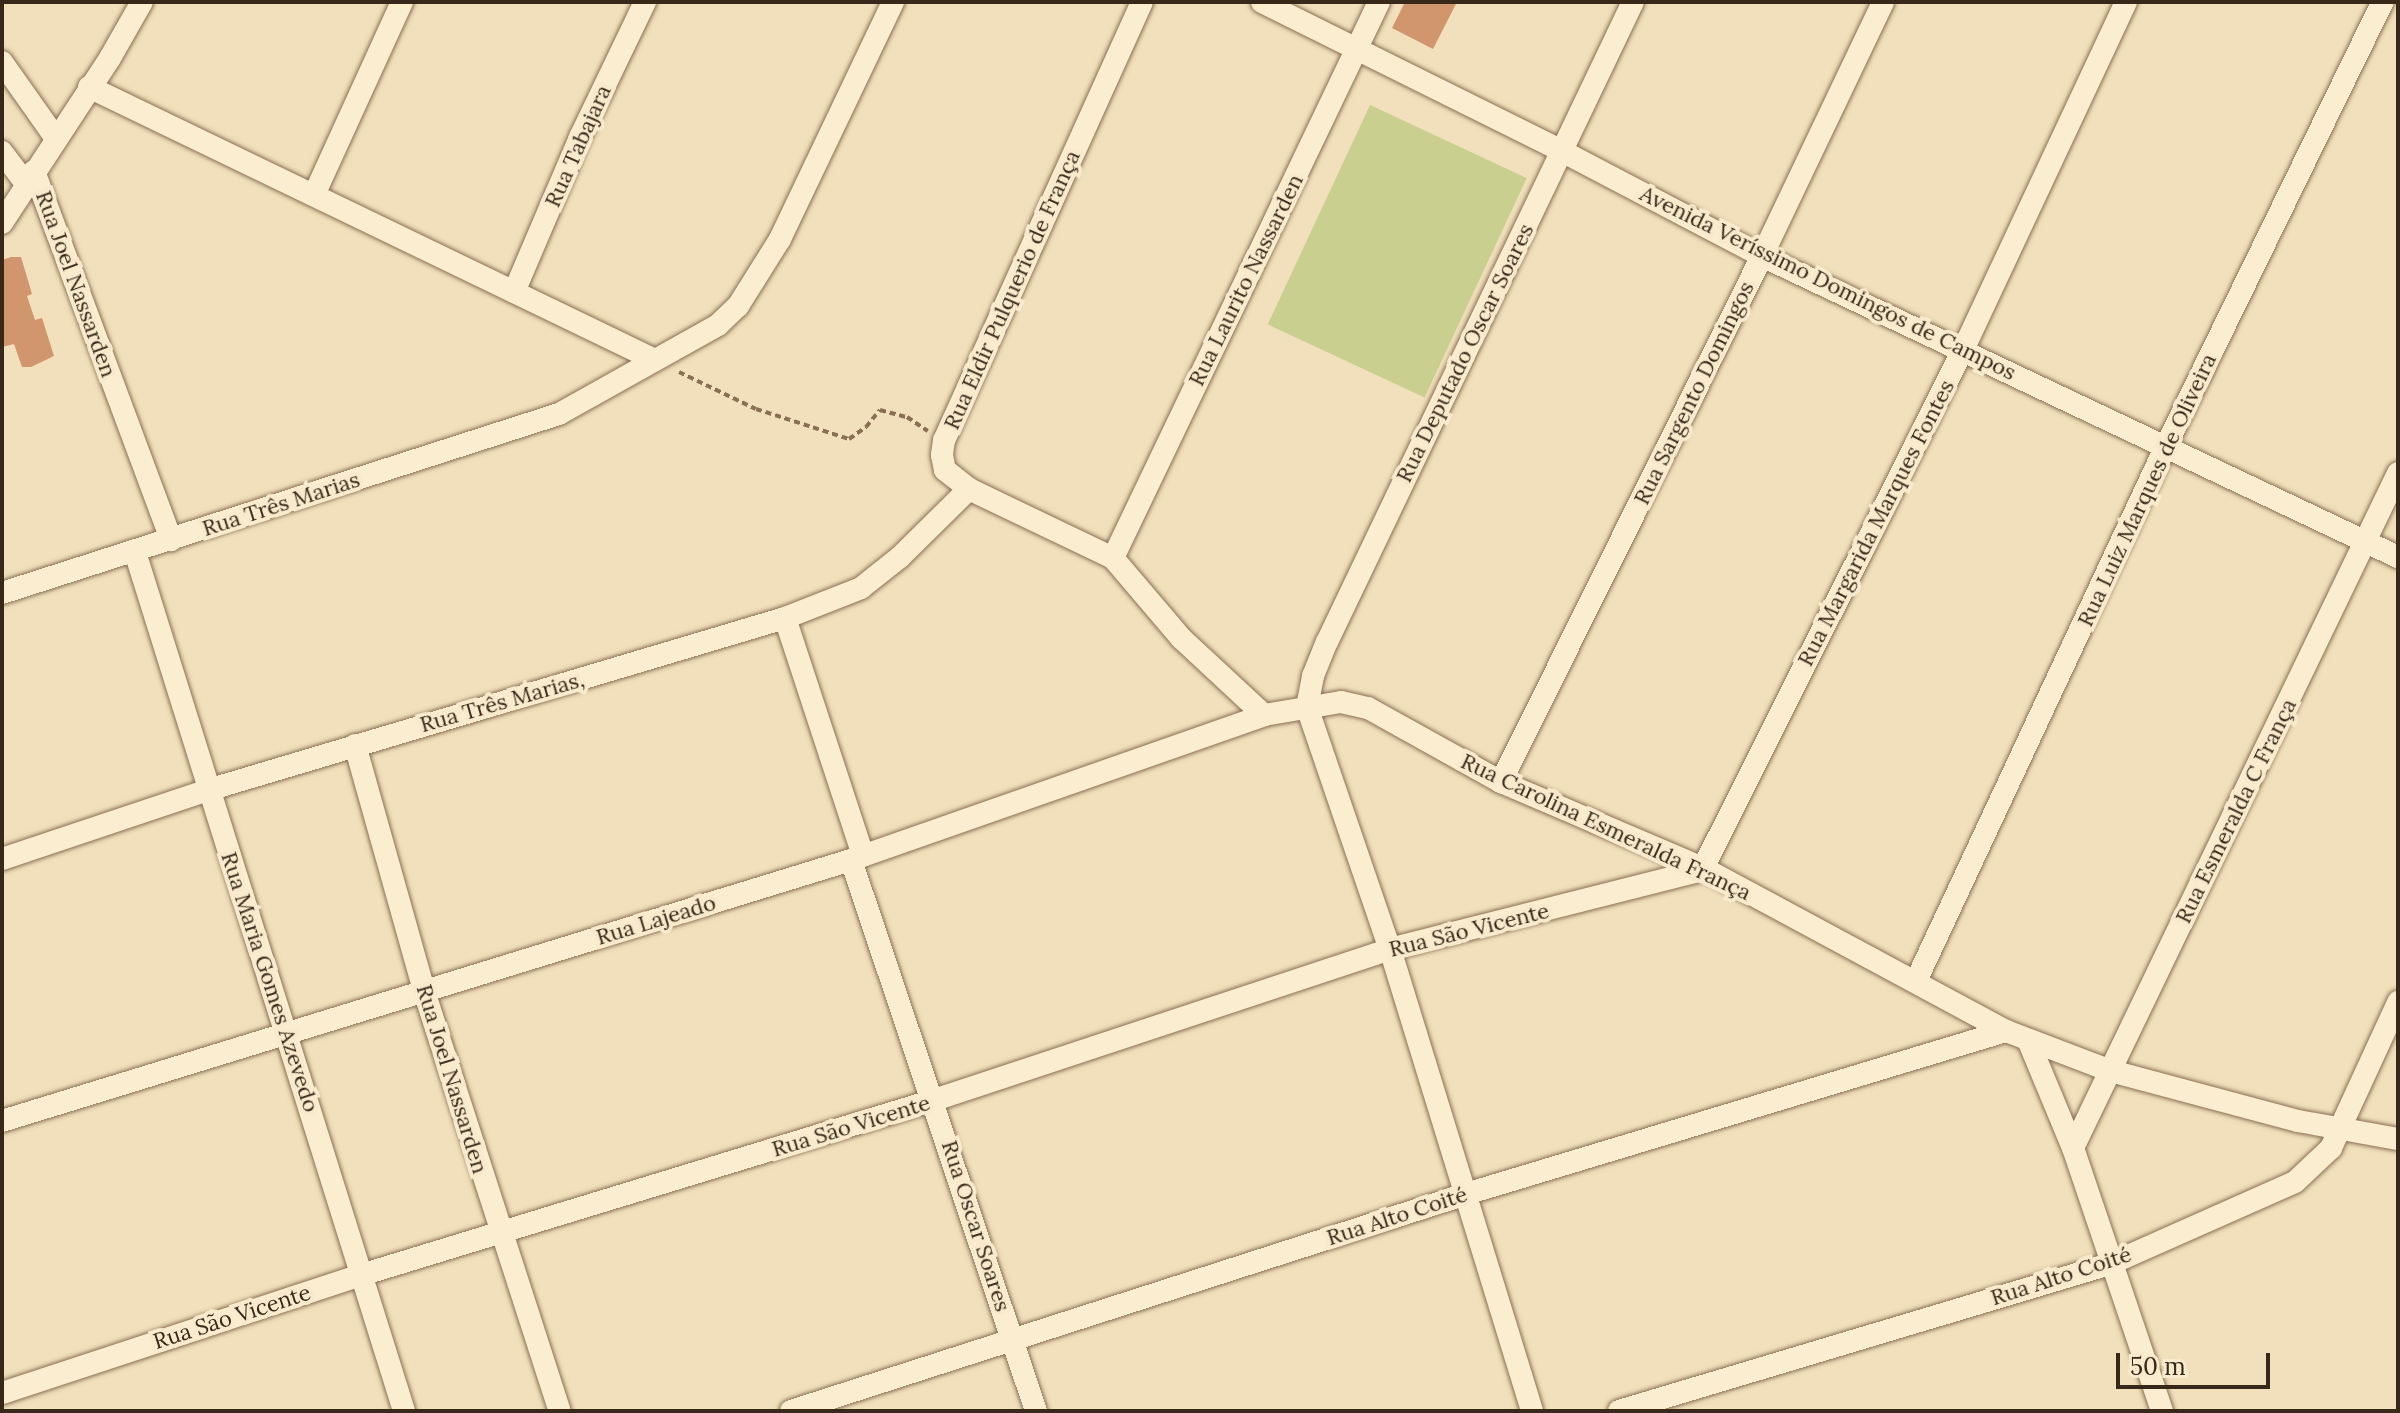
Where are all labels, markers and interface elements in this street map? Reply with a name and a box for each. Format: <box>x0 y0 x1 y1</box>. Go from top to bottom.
street label: Rua Tabajara <box>539 81 617 211</box>
street label: Rua Eldir Pulquerio de França <box>938 146 1086 434</box>
street label: Rua Laurito Nassarden <box>1183 170 1309 390</box>
street label: Avenida Veríssimo Domingos de Campos <box>1636 180 2020 386</box>
street label: Rua Joel Nassarden <box>30 187 122 381</box>
street label: Rua Deputado Oscar Soares <box>1391 219 1539 487</box>
street label: Rua Sargento Domingos <box>1628 277 1760 509</box>
street label: Rua Luiz Marques de Oliveira <box>2072 349 2222 631</box>
street label: Rua Margarida Marques Fontes <box>1792 376 1960 670</box>
street label: Rua Três Marias <box>199 466 363 542</box>
street label: Rua Três Marias, <box>417 666 587 738</box>
street label: Rua Esmeralda C França <box>2170 694 2302 928</box>
street label: Rua Carolina Esmeralda França <box>1457 748 1755 906</box>
street label: Rua Maria Gomes Azevedo <box>215 849 325 1115</box>
street label: Rua Lajeado <box>593 889 719 951</box>
street label: Rua São Vicente <box>1386 897 1552 963</box>
street label: Rua Joel Nassarden <box>411 981 493 1177</box>
street label: Rua São Vicente <box>769 1089 933 1163</box>
street label: Rua Oscar Soares <box>936 1137 1016 1315</box>
street label: Rua Alto Coité <box>1323 1181 1471 1251</box>
street label: Rua Alto Coité <box>1987 1241 2135 1311</box>
street label: Rua São Vicente <box>150 1279 314 1355</box>
scale bar <box>2120 1337 2274 1387</box>
text: 50 m <box>2130 1351 2186 1382</box>

